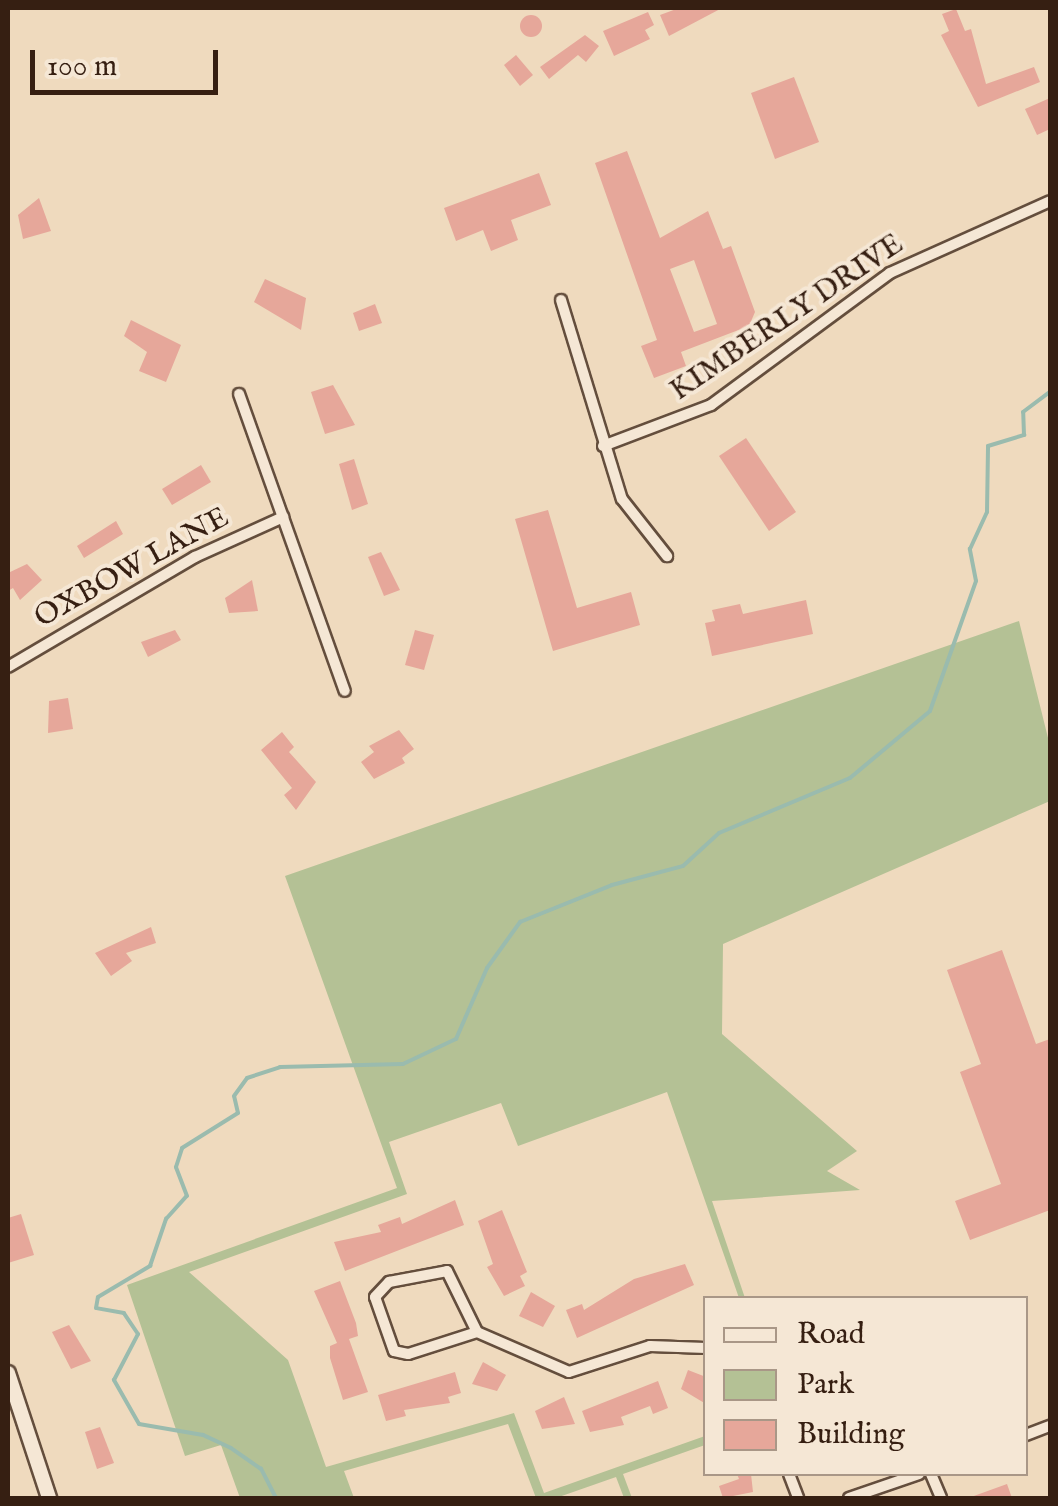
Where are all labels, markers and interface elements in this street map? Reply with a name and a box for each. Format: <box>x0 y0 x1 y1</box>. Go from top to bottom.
scale bar <box>35 30 222 92</box>
text: 100 m <box>47 48 117 86</box>
street label: KIMBERLY DRIVE <box>664 227 910 409</box>
street label: OXBOW LANE <box>29 500 235 636</box>
legend <box>703 1296 1028 1476</box>
text: Road <box>797 1316 865 1354</box>
text: Park <box>797 1366 854 1404</box>
text: Building <box>797 1416 905 1454</box>

